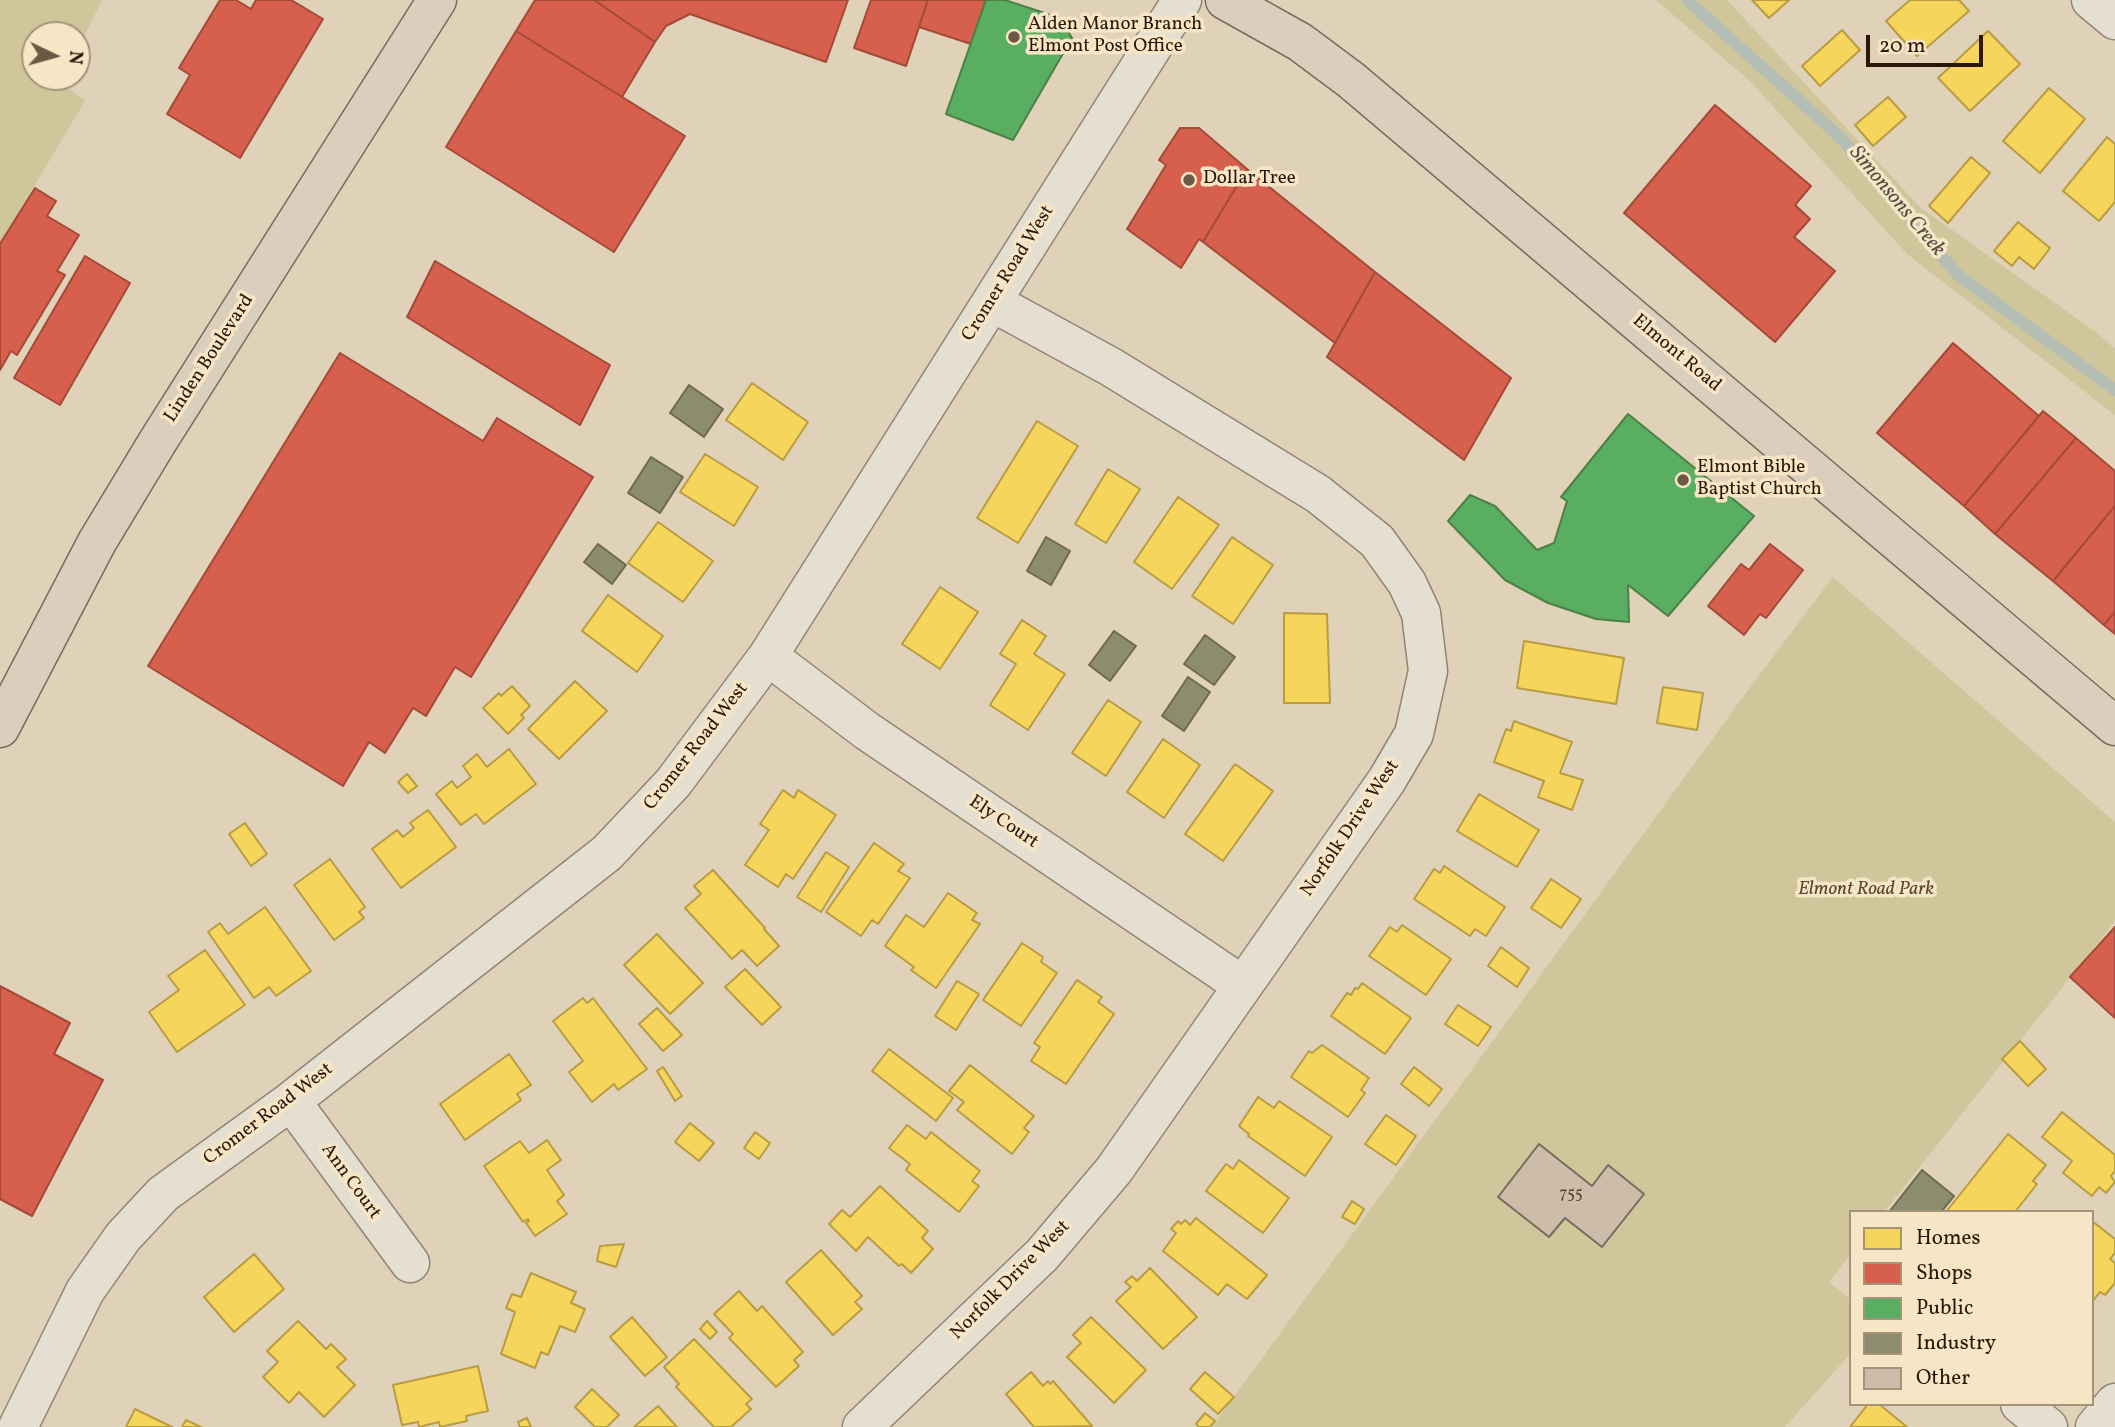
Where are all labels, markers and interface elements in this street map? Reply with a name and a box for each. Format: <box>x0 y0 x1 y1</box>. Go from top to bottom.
place label: Alden Manor Branch Elmont Post Office <box>1028 15 1202 59</box>
north arrow <box>21 21 91 91</box>
scale bar <box>1870 21 1987 65</box>
marker: Alden Manor Branch Elmont Post Office <box>1006 29 1022 45</box>
text: 20 m <box>1879 32 1925 61</box>
text: N <box>61 50 88 66</box>
water label: Simonsons Creek <box>1842 142 1950 262</box>
place label: Dollar Tree <box>1203 169 1296 191</box>
marker: Dollar Tree <box>1181 172 1197 188</box>
street label: Cromer Road West <box>958 202 1060 346</box>
street label: Linden Boulevard <box>160 291 260 427</box>
street label: Elmont Road <box>1627 310 1725 398</box>
place label: Elmont Bible Baptist Church <box>1697 458 1822 502</box>
marker: Elmont Bible Baptist Church <box>1675 472 1691 488</box>
street label: Cromer Road West <box>640 678 754 816</box>
street label: Norfolk Drive West <box>1297 756 1405 902</box>
street label: Ely Court <box>964 791 1042 855</box>
park label: Elmont Road Park <box>1798 880 1934 902</box>
street label: Cromer Road West <box>200 1059 338 1171</box>
street label: Ann Court <box>315 1140 385 1224</box>
house number: 755 <box>1559 1185 1583 1205</box>
legend <box>1849 1210 2094 1406</box>
street label: Norfolk Drive West <box>946 1216 1076 1346</box>
text: Homes <box>1916 1224 1981 1253</box>
text: Shops <box>1916 1259 1972 1288</box>
text: Public <box>1916 1294 1973 1323</box>
text: Industry <box>1916 1329 1996 1358</box>
text: Other <box>1916 1364 1970 1393</box>

